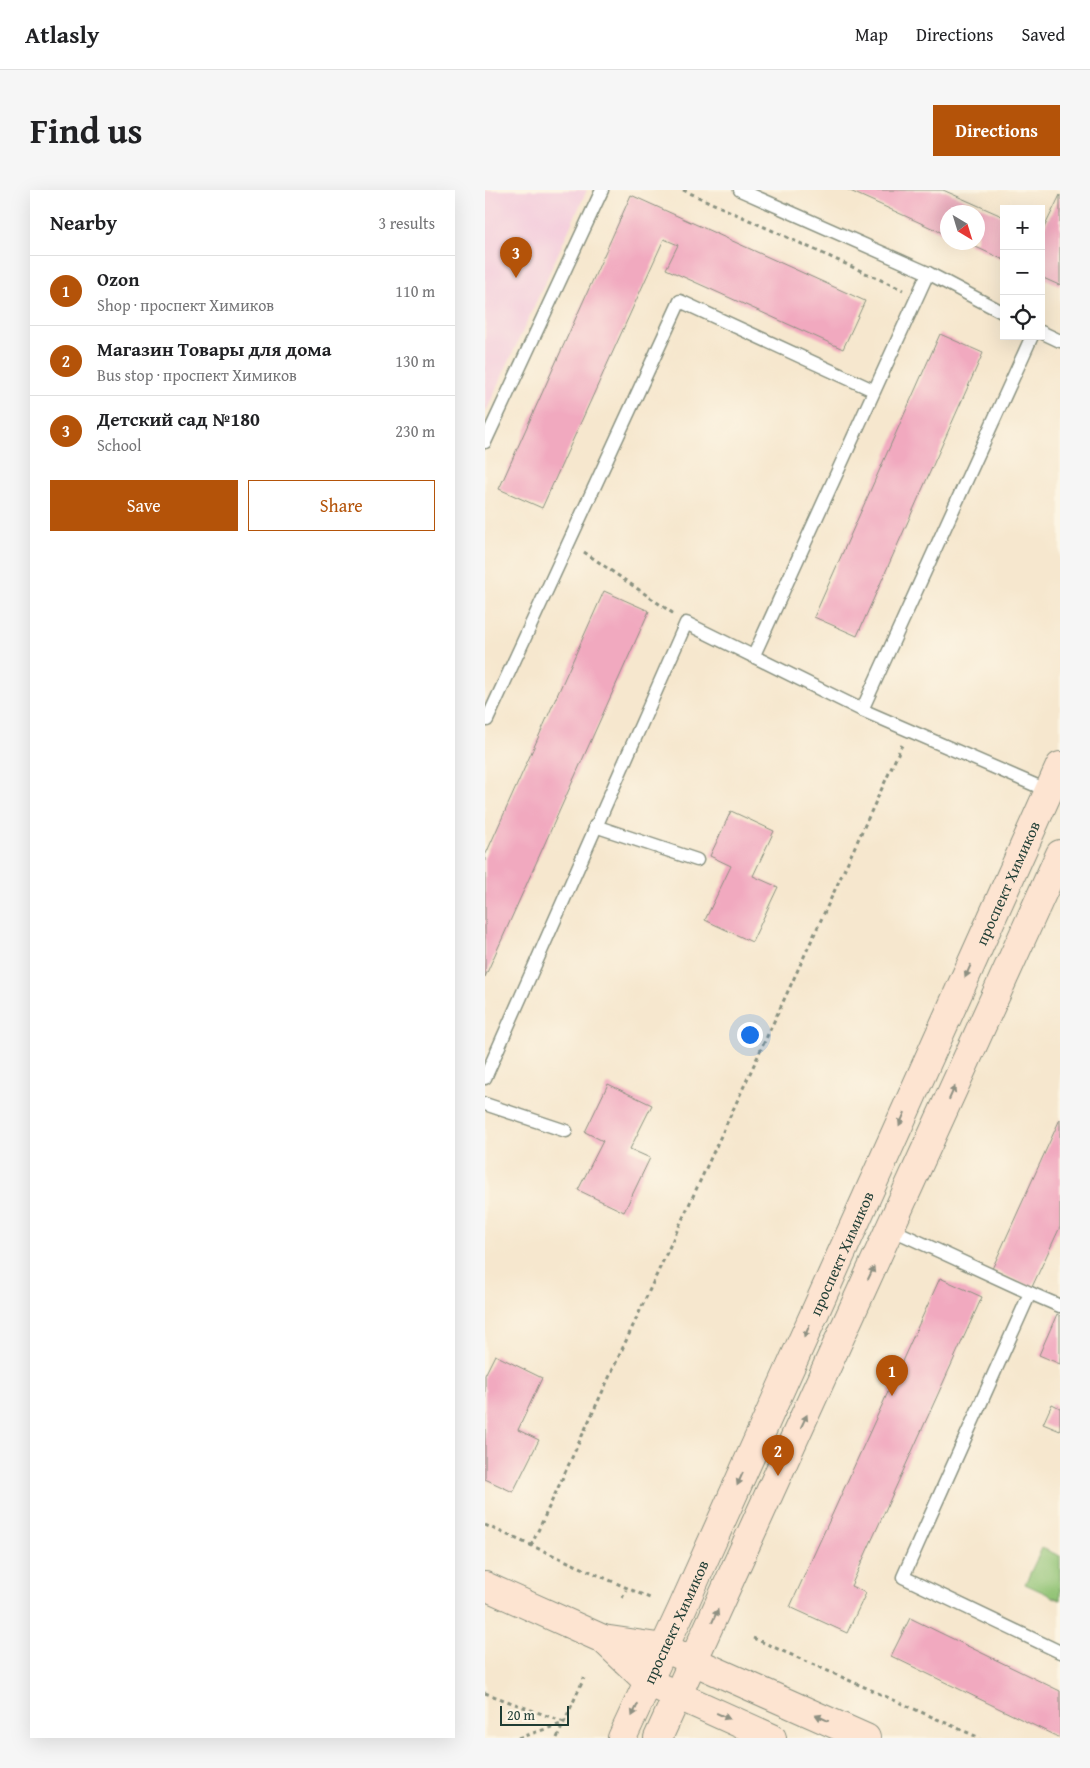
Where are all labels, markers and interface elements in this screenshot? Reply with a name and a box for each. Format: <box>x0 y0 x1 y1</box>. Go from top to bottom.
text: Atlasly <box>25 17 99 52</box>
text: Map <box>855 21 888 48</box>
text: Directions <box>916 21 993 48</box>
text: Saved <box>1021 21 1065 48</box>
text: Find us <box>30 105 143 156</box>
button: Directions <box>933 105 1060 156</box>
north arrow <box>940 205 985 250</box>
map controls <box>1000 205 1045 340</box>
button: + <box>1000 205 1045 250</box>
text: Nearby <box>50 207 117 238</box>
text: 3 results <box>378 211 435 235</box>
pin: 3 <box>500 237 532 278</box>
button: − <box>1000 250 1045 295</box>
text: Ozon <box>97 265 139 293</box>
text: 1 <box>62 279 70 303</box>
text: 110 m <box>395 279 435 303</box>
text: Shop · проспект Химиков <box>97 293 274 317</box>
button: locate <box>1000 295 1045 340</box>
text: Магазин Товары для дома <box>97 335 331 363</box>
text: 2 <box>62 349 70 373</box>
text: 130 m <box>395 349 435 373</box>
text: Bus stop · проспект Химиков <box>97 363 297 387</box>
text: Детский сад №180 <box>97 405 260 433</box>
text: 3 <box>62 419 70 443</box>
text: 230 m <box>395 419 435 443</box>
text: School <box>97 433 141 457</box>
button: Save <box>50 480 238 531</box>
button: Share <box>248 480 435 531</box>
street label: проспект Химиков <box>969 817 1046 949</box>
one-way arrow <box>964 964 972 978</box>
your location <box>737 1022 763 1048</box>
one-way arrow <box>949 1086 957 1100</box>
one-way arrow <box>897 1112 905 1126</box>
street label: проспект Химиков <box>803 1187 880 1319</box>
one-way arrow <box>867 1266 875 1280</box>
one-way arrow <box>802 1324 810 1338</box>
pin: 1 <box>876 1355 908 1396</box>
one-way arrow <box>800 1414 808 1428</box>
pin: 2 <box>762 1435 794 1476</box>
one-way arrow <box>736 1472 744 1486</box>
street label: проспект Химиков <box>637 1556 714 1688</box>
one-way arrow <box>711 1609 719 1623</box>
scale bar <box>500 1703 569 1726</box>
one-way arrow <box>631 1703 639 1717</box>
text: 20 m <box>507 1705 535 1725</box>
one-way arrow <box>716 1712 730 1720</box>
one-way arrow <box>815 1714 829 1722</box>

